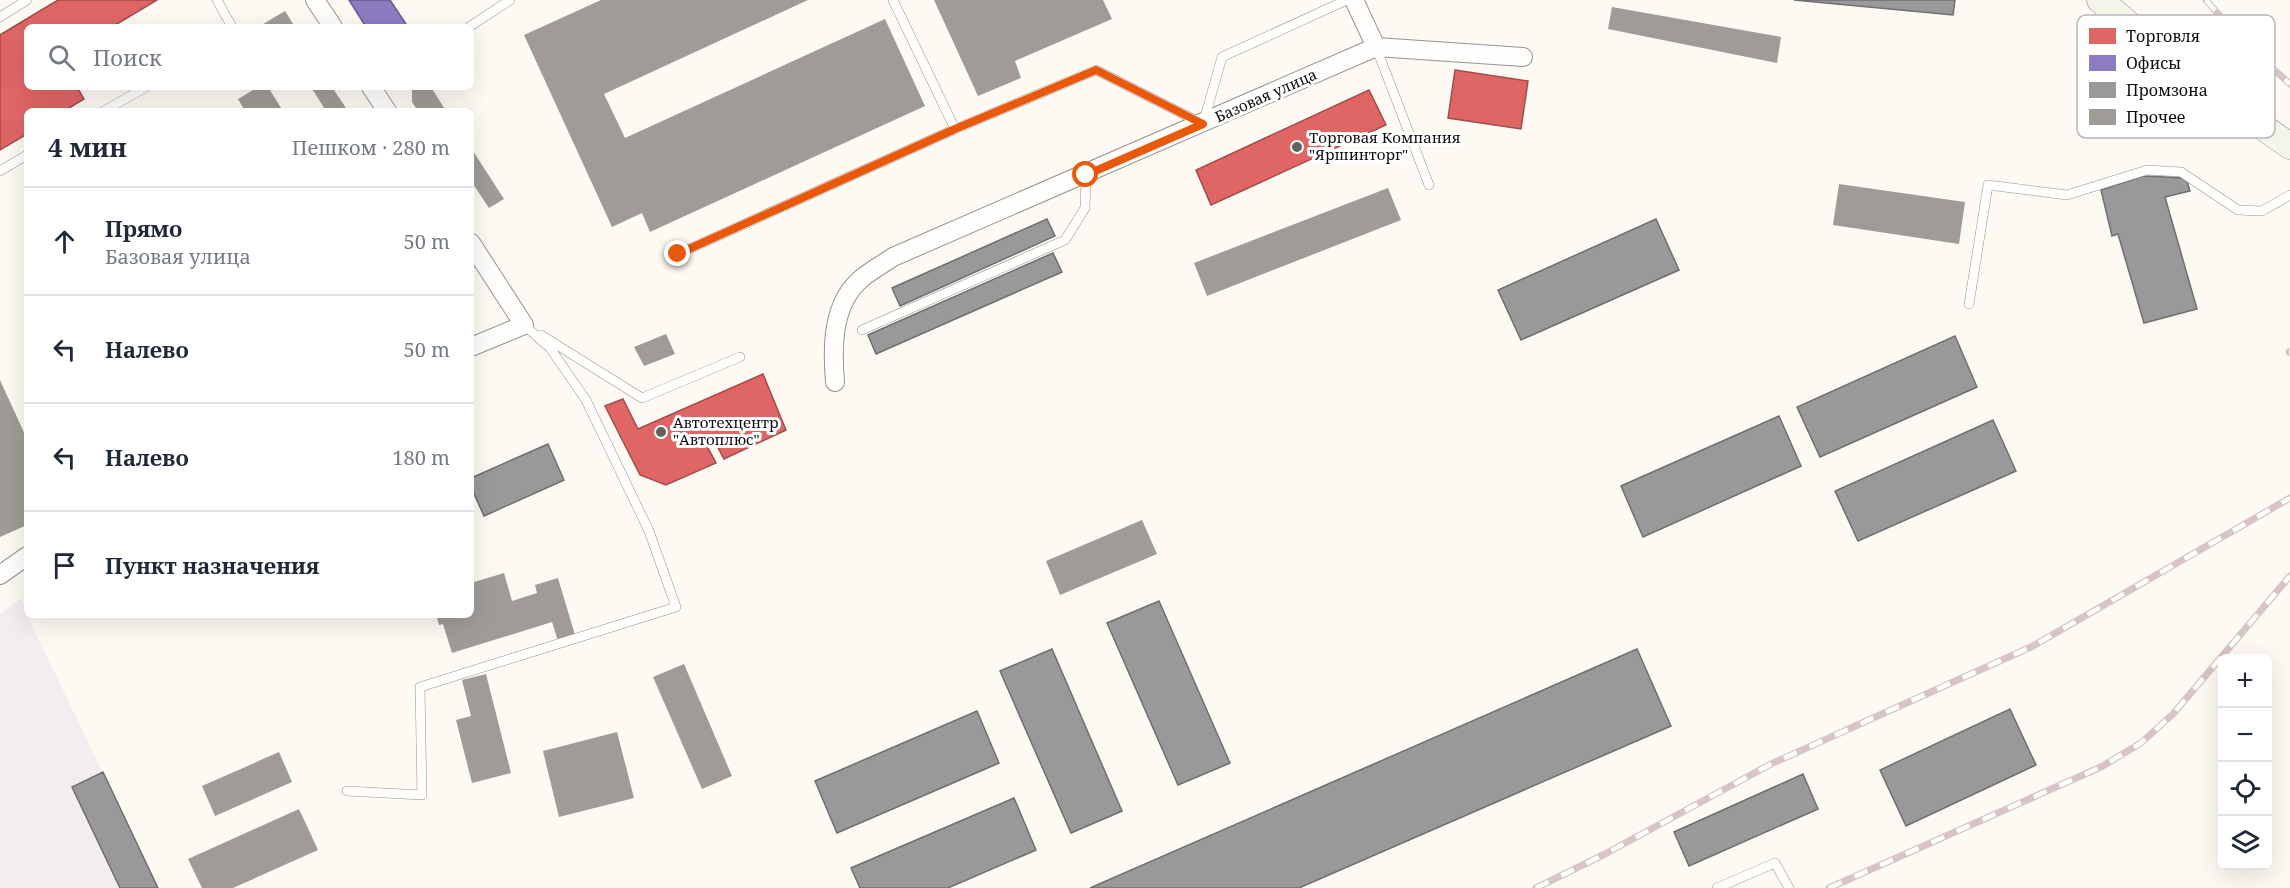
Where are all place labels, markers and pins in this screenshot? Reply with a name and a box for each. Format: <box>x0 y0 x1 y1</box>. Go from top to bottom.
place label: Торговая Компания "Яршинторг" <box>1309 127 1460 164</box>
marker: Торговая Компания "Яршинторг" <box>1290 140 1304 154</box>
place label: Автотехцентр "Автоплюс" <box>673 412 779 449</box>
marker: Автотехцентр "Автоплюс" <box>654 425 668 439</box>

